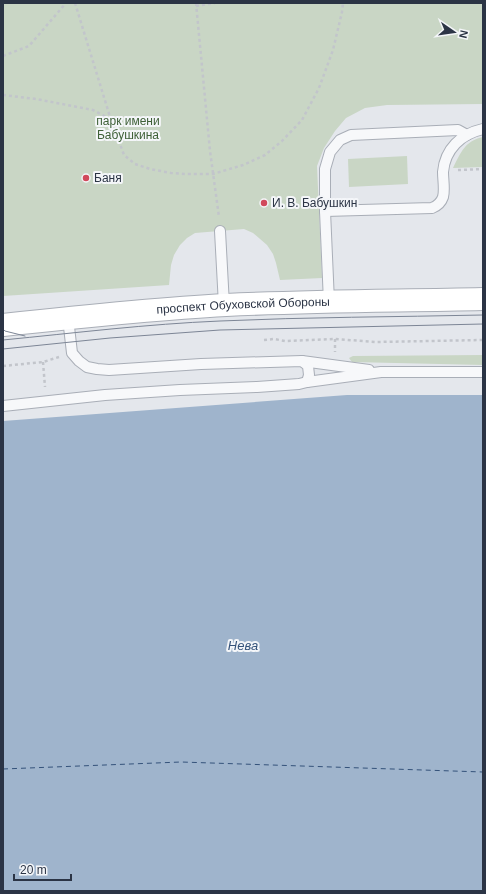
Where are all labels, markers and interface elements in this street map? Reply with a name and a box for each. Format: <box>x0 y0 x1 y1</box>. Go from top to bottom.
north arrow <box>434 12 474 52</box>
text: N <box>457 29 470 40</box>
park label: парк имени Бабушкина <box>96 114 160 142</box>
place label: Баня <box>94 171 122 185</box>
marker: Баня <box>81 173 91 183</box>
place label: И. В. Бабушкин <box>272 196 357 210</box>
marker: И. В. Бабушкин <box>259 198 269 208</box>
street label: проспект Обуховской Обороны <box>156 295 330 317</box>
water label: Нева <box>228 638 258 653</box>
scale bar <box>14 856 71 882</box>
text: 20 m <box>20 863 47 877</box>

